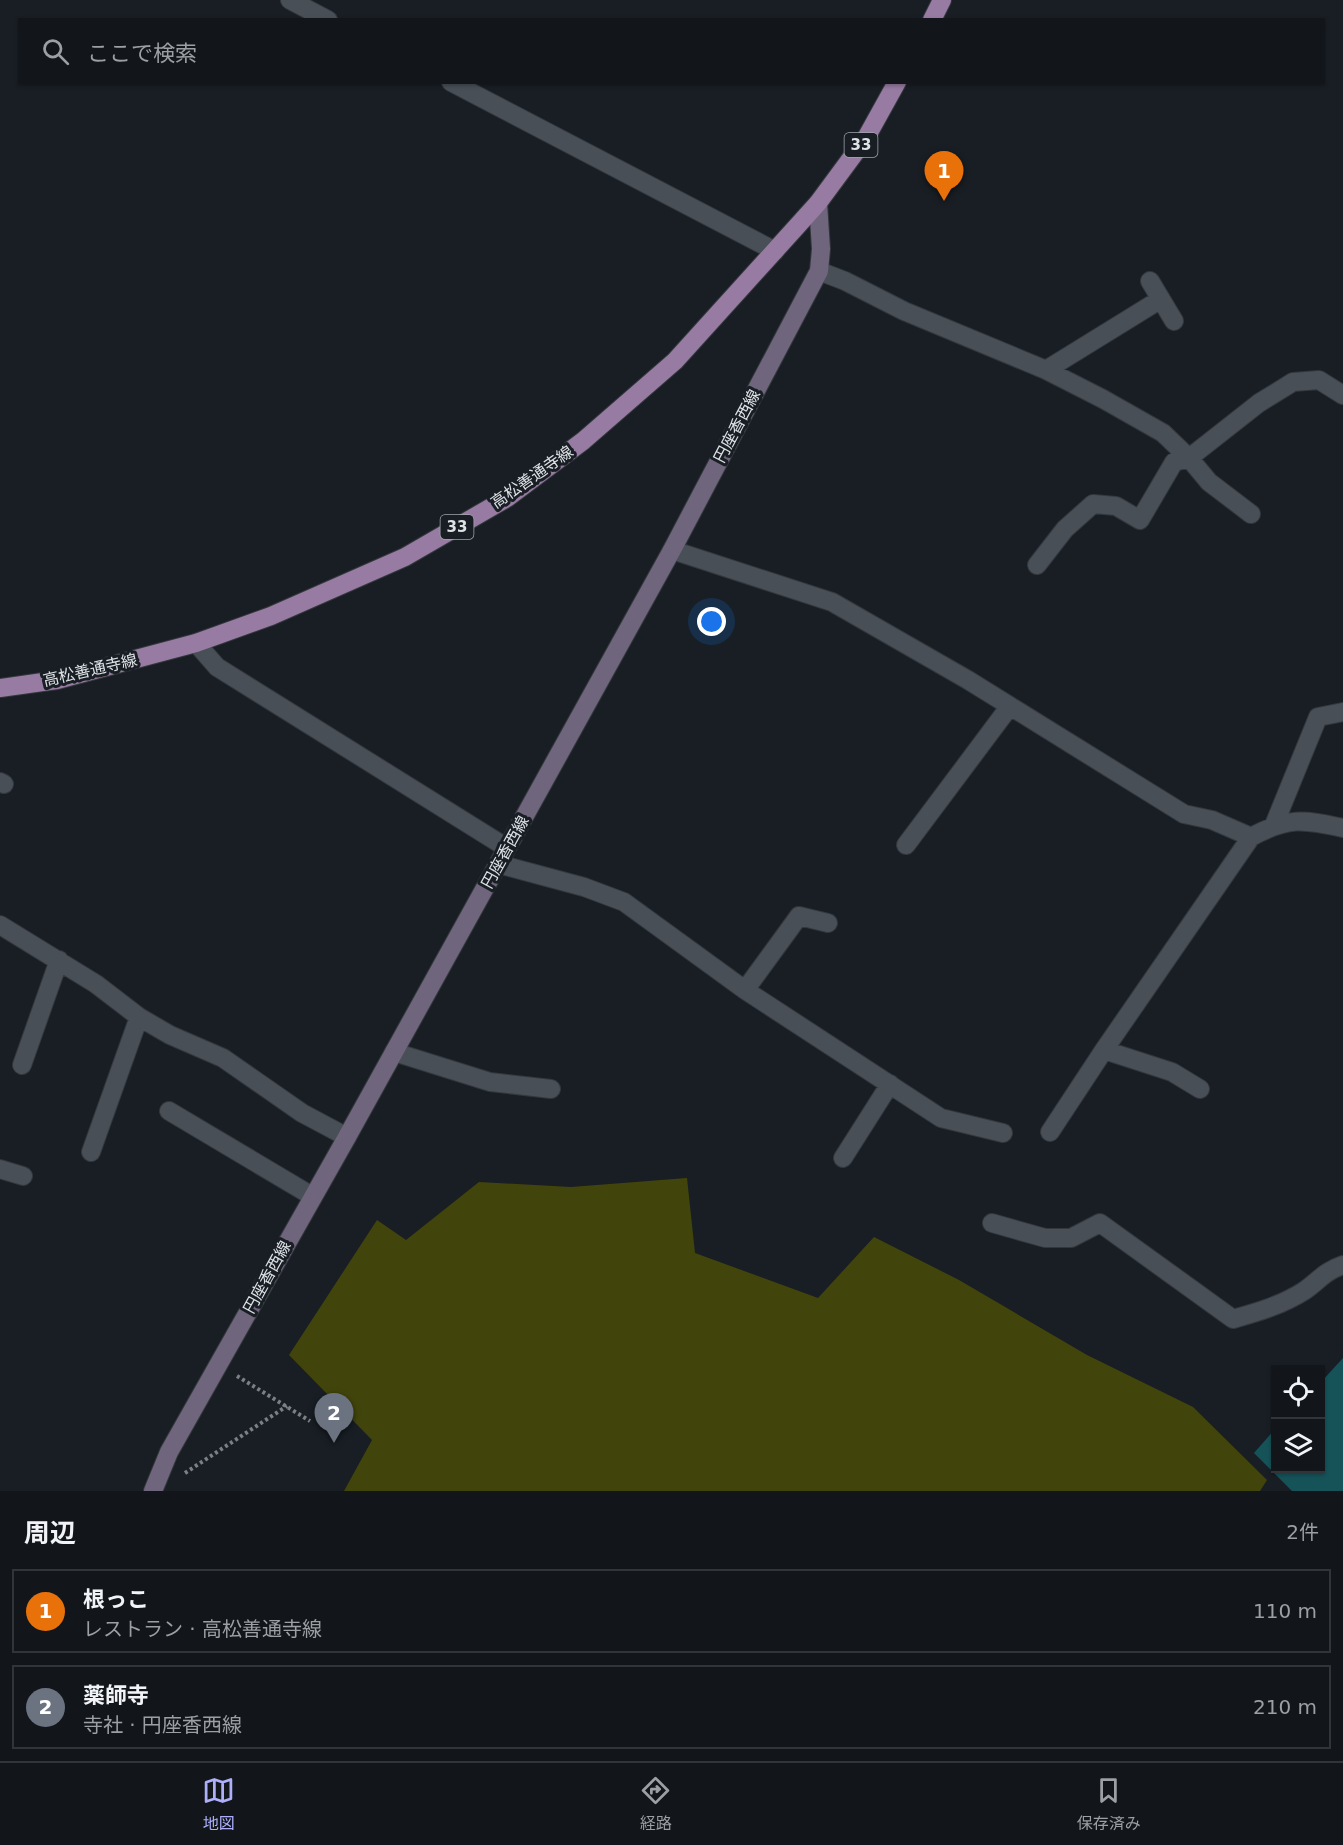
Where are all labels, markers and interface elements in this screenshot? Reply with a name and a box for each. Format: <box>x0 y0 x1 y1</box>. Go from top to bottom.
search box <box>18 18 1325 84</box>
icon: search <box>39 35 72 68</box>
text: ここで検索 <box>87 41 197 66</box>
road number: 33 <box>844 133 878 157</box>
pin: 1 <box>924 152 964 201</box>
street label: 円座香西線 <box>710 386 764 466</box>
street label: 高松善通寺線 <box>487 442 577 512</box>
road number: 33 <box>440 515 474 539</box>
your location <box>697 607 726 636</box>
street label: 高松善通寺線 <box>41 650 139 690</box>
street label: 円座香西線 <box>477 812 533 892</box>
street label: 円座香西線 <box>239 1237 295 1317</box>
map controls <box>1271 1365 1325 1473</box>
button: locate <box>1271 1365 1325 1419</box>
pin: 2 <box>314 1394 354 1443</box>
button: layers <box>1271 1419 1325 1473</box>
text: 周辺 <box>24 1518 76 1548</box>
text: 2件 <box>1286 1520 1319 1544</box>
text: 根っこ <box>83 1587 149 1612</box>
text: 1 <box>39 1599 52 1623</box>
text: 110 m <box>1253 1599 1317 1623</box>
text: レストラン · 高松善通寺線 <box>83 1617 322 1641</box>
text: 薬師寺 <box>83 1683 149 1708</box>
text: 2 <box>39 1695 52 1719</box>
text: 210 m <box>1253 1695 1317 1719</box>
text: 寺社 · 円座香西線 <box>83 1713 242 1737</box>
tab: 地図 <box>202 1774 235 1834</box>
tab: 経路 <box>639 1774 672 1834</box>
tab: 保存済み <box>1077 1774 1141 1834</box>

